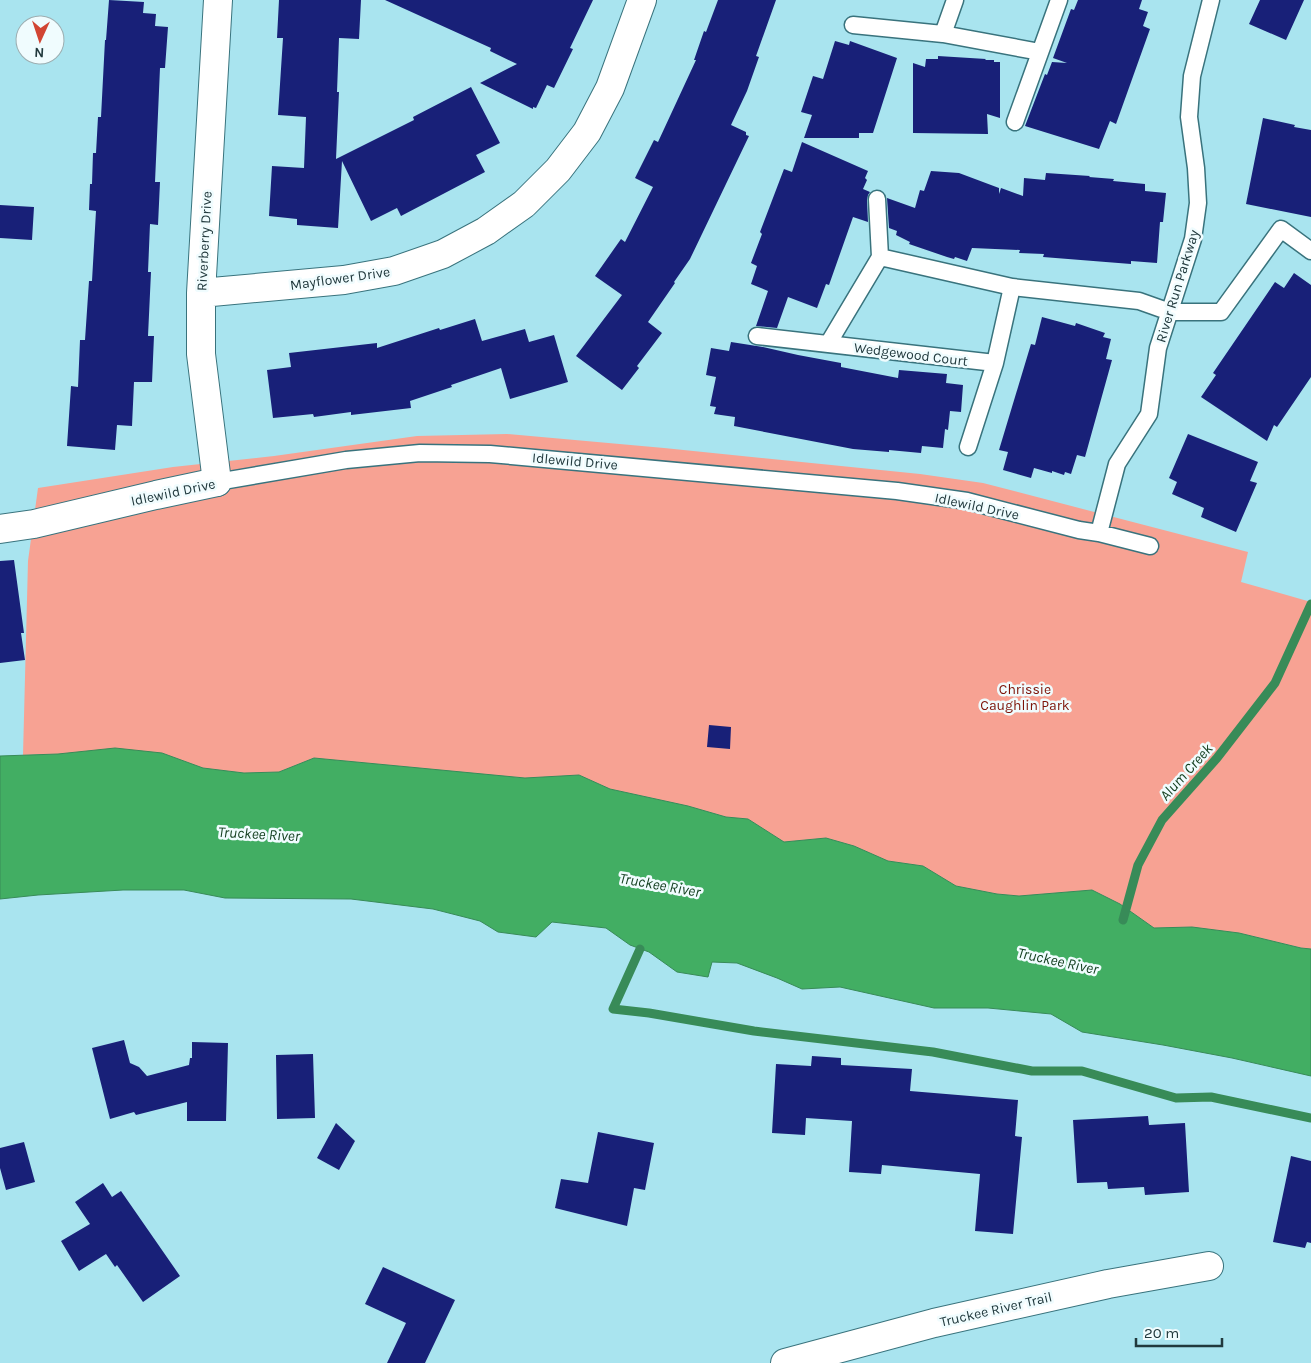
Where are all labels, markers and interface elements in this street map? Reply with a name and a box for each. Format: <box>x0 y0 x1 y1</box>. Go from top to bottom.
north arrow <box>15 15 65 65</box>
text: N <box>34 44 45 61</box>
street label: Riverberry Drive <box>193 191 216 291</box>
street label: River Run Parkway <box>1152 227 1203 345</box>
street label: Mayflower Drive <box>289 263 391 294</box>
street label: Wedgewood Court <box>853 339 969 370</box>
street label: Idlewild Drive <box>531 449 618 474</box>
street label: Idlewild Drive <box>129 475 217 510</box>
street label: Idlewild Drive <box>933 489 1021 524</box>
park label: Chrissie Caughlin Park <box>980 681 1070 714</box>
water label: Alum Creek <box>1156 740 1217 804</box>
water label: Truckee River <box>218 823 301 845</box>
water label: Truckee River <box>618 869 703 901</box>
water label: Truckee River <box>1016 944 1101 979</box>
street label: Truckee River Trail <box>938 1288 1054 1331</box>
scale bar <box>1136 1316 1222 1348</box>
text: 20 m <box>1144 1324 1179 1342</box>

